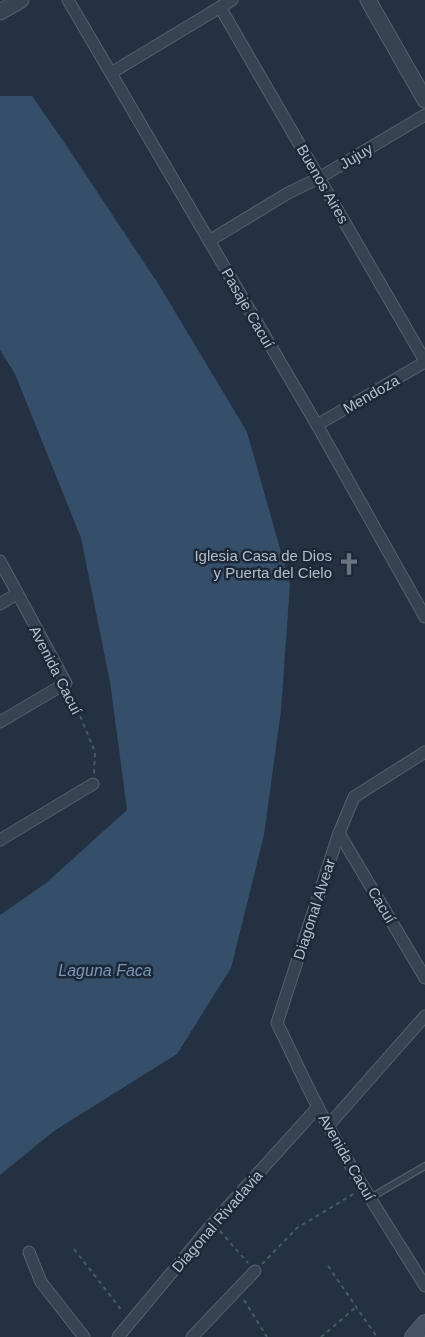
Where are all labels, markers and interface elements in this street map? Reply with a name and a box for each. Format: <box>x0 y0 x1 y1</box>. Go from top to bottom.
street label: Jujuy <box>337 139 376 172</box>
street label: Buenos Aires <box>294 141 352 227</box>
street label: Pasaje Cacuí <box>218 265 278 352</box>
street label: Mendoza <box>340 371 403 417</box>
place label: Iglesia Casa de Dios y Puerta del Cielo <box>194 547 332 581</box>
church icon: Iglesia Casa de Dios y Puerta del Cielo <box>336 551 362 577</box>
street label: Avenida Cacuí <box>26 623 86 718</box>
street label: Diagonal Alvear <box>290 856 338 962</box>
street label: Cacuí <box>365 884 400 927</box>
water label: Laguna Faca <box>58 962 152 979</box>
street label: Avenida Cacuí <box>315 1111 379 1204</box>
street label: Diagonal Rivadavia <box>168 1166 266 1275</box>

